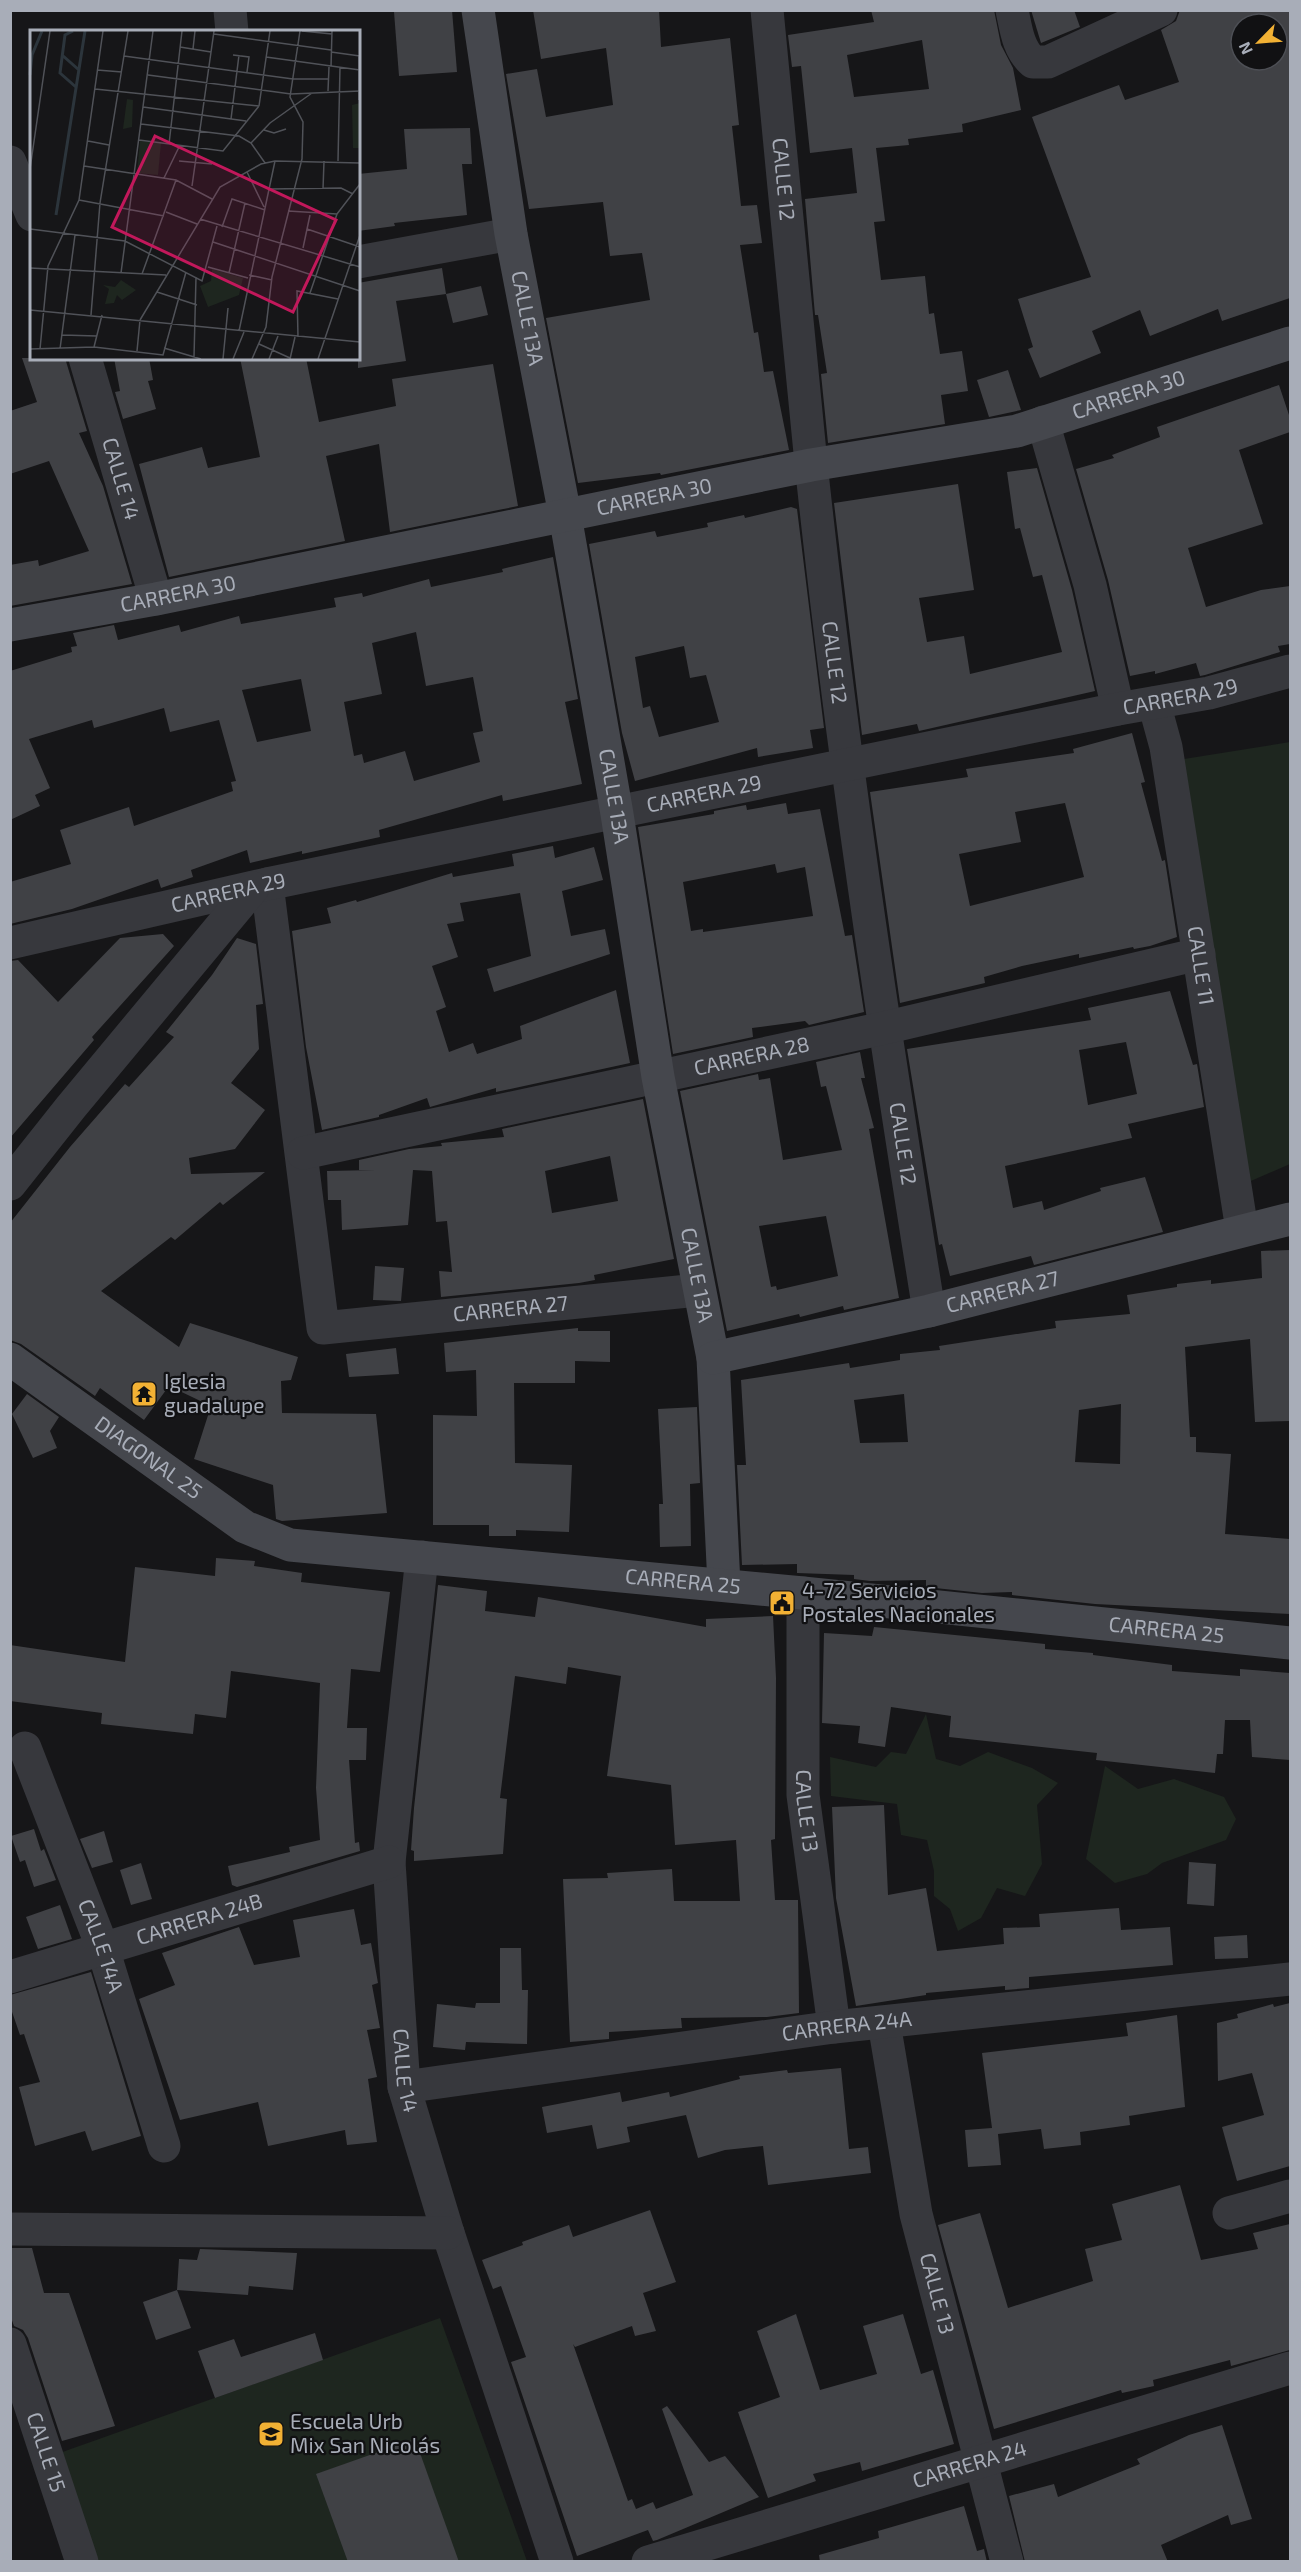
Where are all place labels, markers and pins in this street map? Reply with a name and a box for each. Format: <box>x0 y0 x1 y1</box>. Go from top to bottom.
place label: Iglesia guadalupe <box>164 1368 264 1417</box>
temple icon: Iglesia guadalupe <box>129 1379 159 1409</box>
place label: 4-72 Servicios Postales Nacionales <box>802 1577 995 1626</box>
public building icon: 4-72 Servicios Postales Nacionales <box>767 1588 797 1618</box>
place label: Escuela Urb Mix San Nicolás <box>290 2408 440 2457</box>
school or university icon: Escuela Urb Mix San Nicolás <box>256 2419 286 2449</box>

